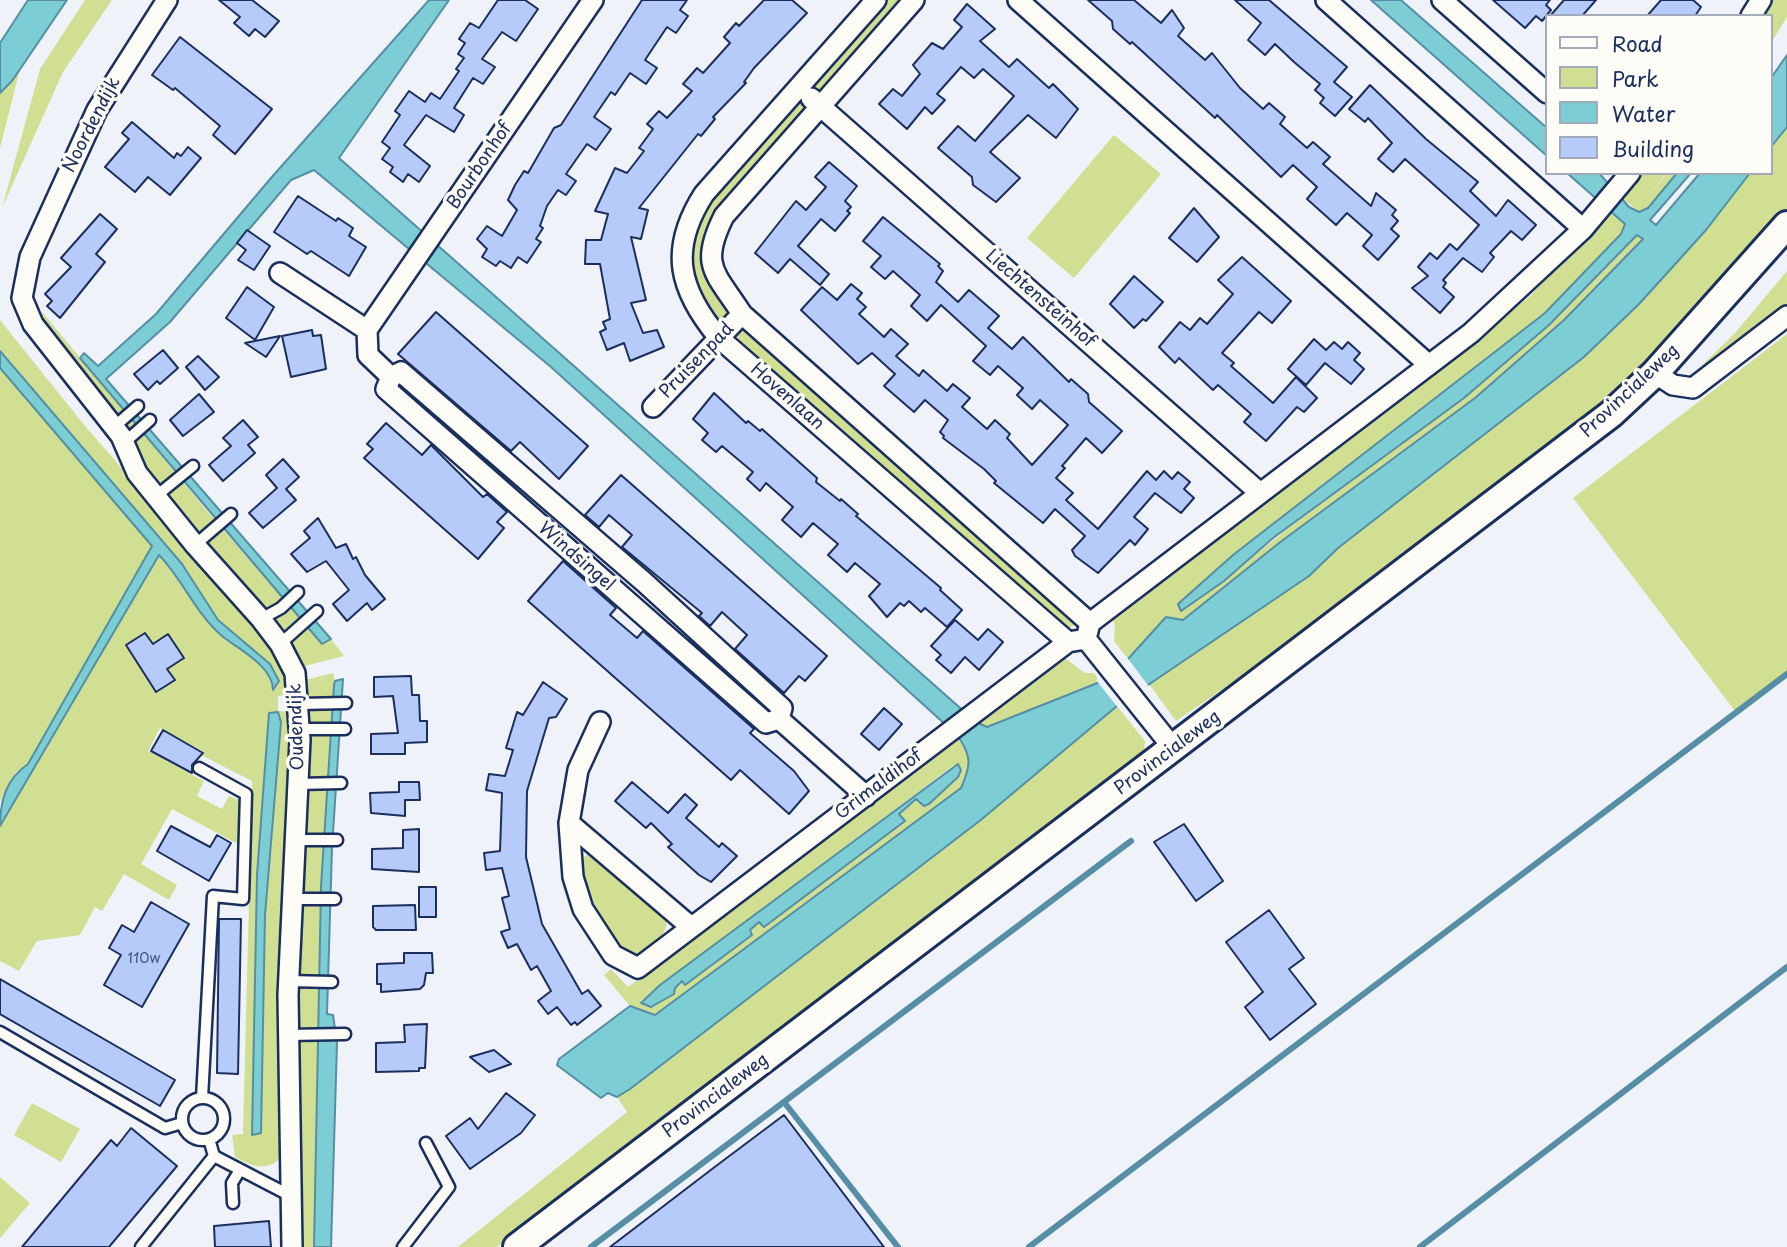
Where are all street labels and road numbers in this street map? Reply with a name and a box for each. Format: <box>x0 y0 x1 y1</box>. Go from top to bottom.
street label: Noordendijk <box>59 74 125 176</box>
street label: Bourbonhof <box>443 119 517 213</box>
street label: Liechtensteinhof <box>981 245 1099 353</box>
street label: Pruisenpad <box>655 318 739 404</box>
street label: Provincialeweg <box>1576 340 1684 442</box>
street label: Hovenlaan <box>746 359 828 435</box>
street label: Windsingel <box>533 518 619 596</box>
street label: Oudendijk <box>285 683 309 771</box>
street label: Provincialeweg <box>1111 706 1225 800</box>
street label: Grimaldihof <box>831 745 927 825</box>
street label: Provincialeweg <box>659 1049 773 1143</box>

